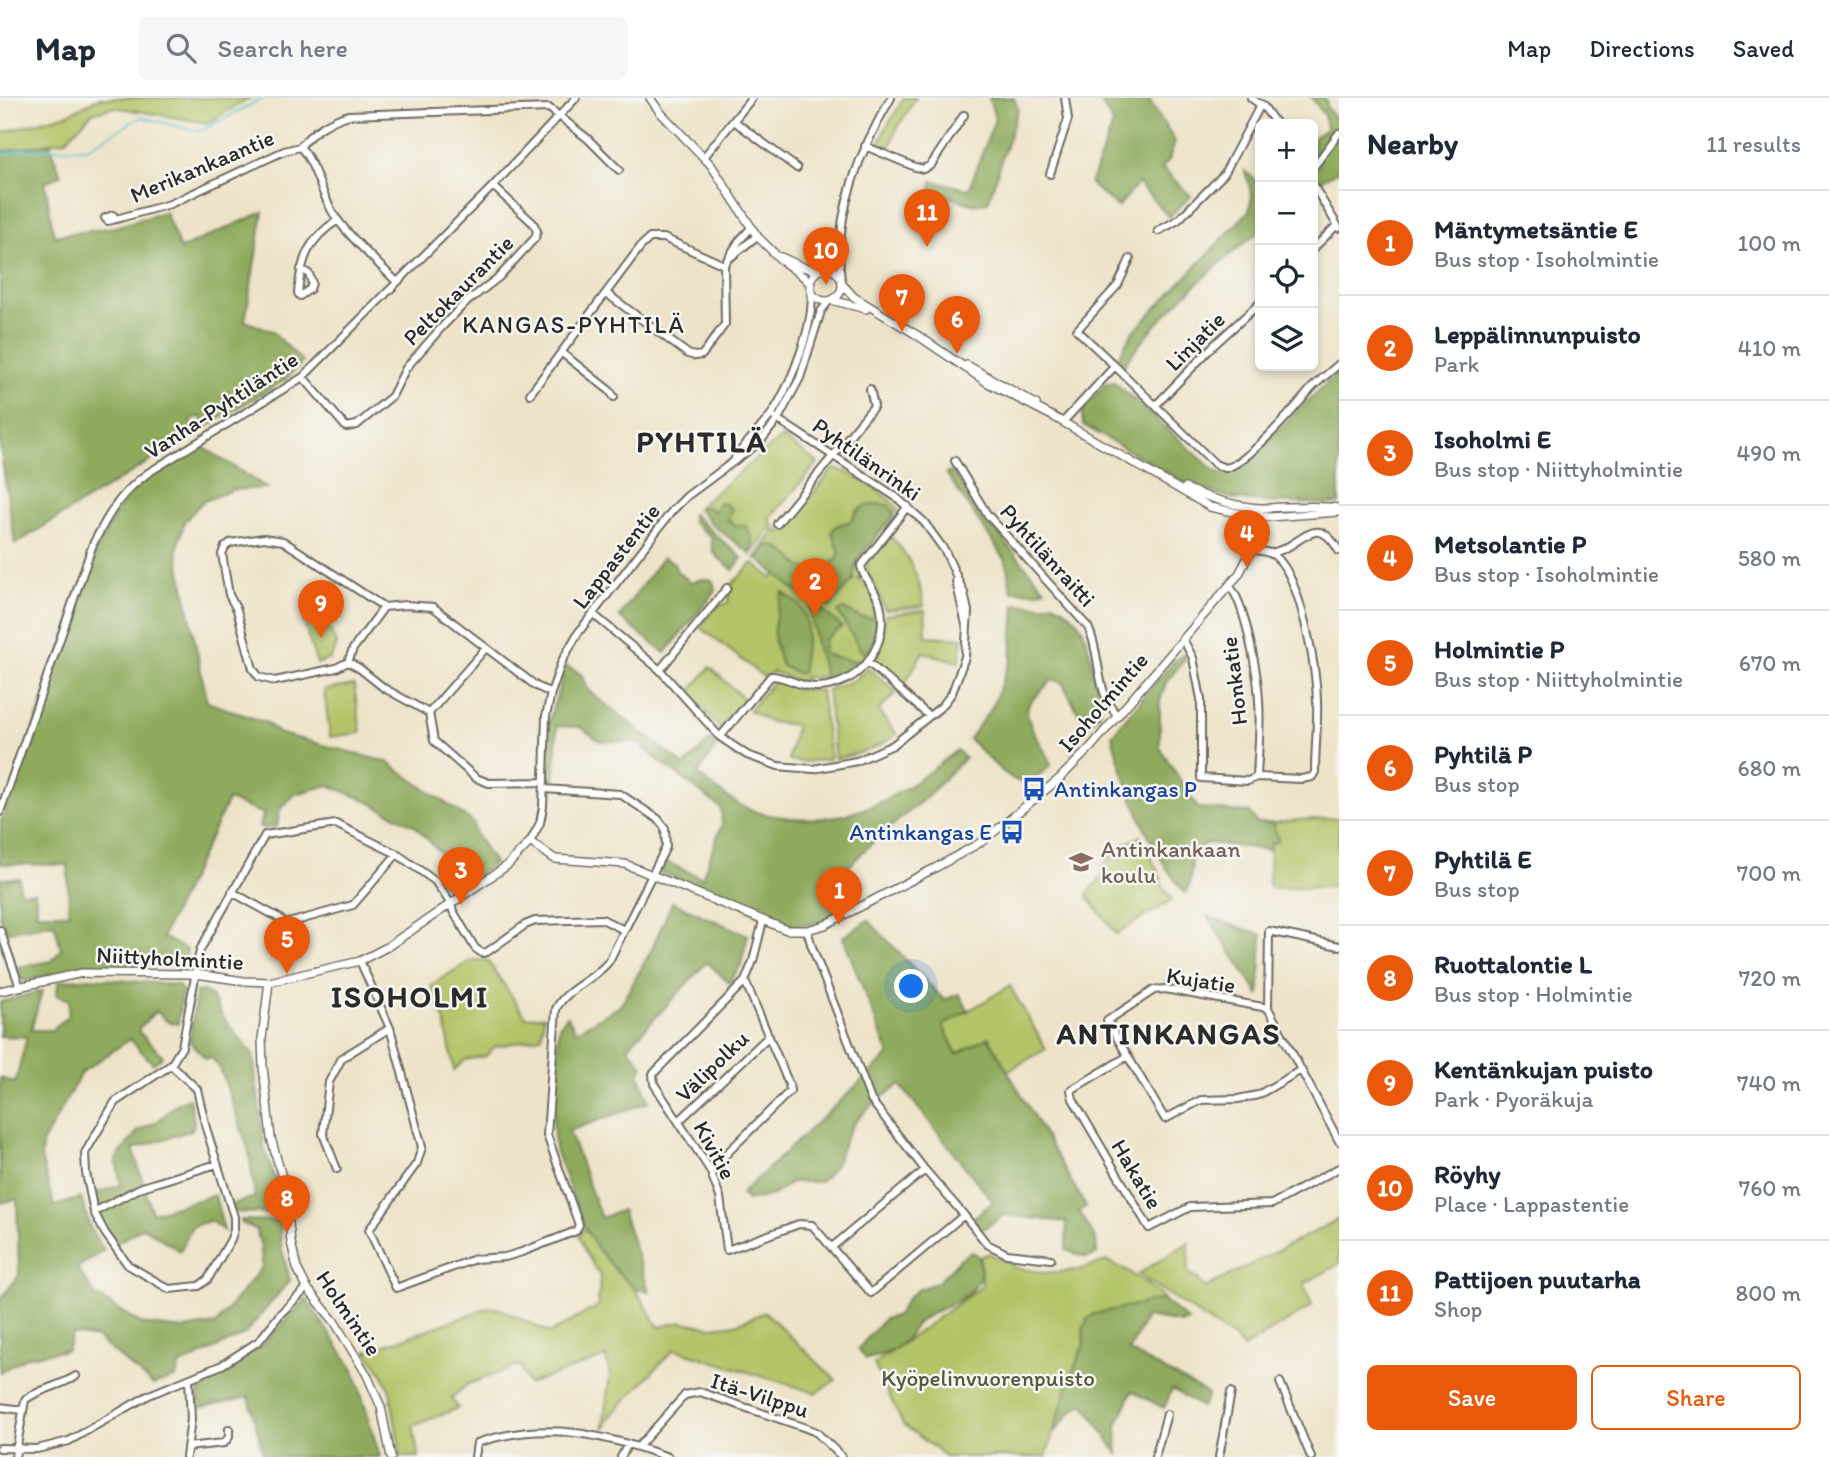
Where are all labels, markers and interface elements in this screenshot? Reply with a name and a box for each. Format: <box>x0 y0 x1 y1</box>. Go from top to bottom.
search box <box>138 17 628 80</box>
text: Map <box>35 29 96 68</box>
icon: search <box>162 29 200 67</box>
text: Search here <box>218 32 348 64</box>
text: Map <box>1507 34 1551 63</box>
text: Directions <box>1589 34 1695 63</box>
text: Saved <box>1733 34 1794 63</box>
map controls <box>1255 119 1318 371</box>
button: + <box>1255 119 1318 182</box>
street label: Merikankaantie <box>126 123 278 209</box>
text: Nearby <box>1367 125 1458 162</box>
text: 11 results <box>1706 130 1801 158</box>
button: − <box>1255 182 1318 245</box>
pin: 11 <box>904 189 950 247</box>
text: Mäntymetsäntie E <box>1434 213 1638 245</box>
pin: 10 <box>803 227 849 285</box>
street label: Peltokaurantie <box>397 229 519 351</box>
text: 1 <box>1385 229 1395 257</box>
text: 100 m <box>1737 229 1801 257</box>
button: locate <box>1255 245 1318 308</box>
text: Bus stop · Isoholmintie <box>1434 245 1659 273</box>
pin: 7 <box>879 274 925 332</box>
pin: 6 <box>934 296 980 354</box>
street label: Linjatie <box>1159 305 1231 377</box>
button: layers <box>1255 308 1318 371</box>
district label: KANGAS-PYHTILÄ <box>462 310 686 339</box>
text: Leppälinnunpuisto <box>1434 318 1641 350</box>
text: 2 <box>1384 334 1396 362</box>
text: 410 m <box>1738 334 1801 362</box>
street label: Vanha-Pyhtiläntie <box>139 345 303 465</box>
text: Park <box>1434 350 1479 378</box>
street label: Pyhtilänrinki <box>807 411 927 507</box>
district label: PYHTILÄ <box>636 423 768 460</box>
text: Isoholmi E <box>1434 423 1551 455</box>
text: 3 <box>1384 439 1396 467</box>
text: 490 m <box>1736 439 1801 467</box>
text: Bus stop · Niittyholmintie <box>1434 455 1683 483</box>
street label: Lappastentie <box>566 498 666 614</box>
street label: Pyhtilänraitti <box>994 498 1102 612</box>
pin: 4 <box>1224 510 1270 568</box>
text: Metsolantie P <box>1434 528 1586 560</box>
text: 4 <box>1383 544 1397 572</box>
text: 580 m <box>1738 544 1801 572</box>
pin: 2 <box>792 558 838 616</box>
text: Bus stop · Isoholmintie <box>1434 560 1659 588</box>
pin: 9 <box>298 580 344 638</box>
text: Holmintie P <box>1434 633 1564 665</box>
street label: Honkatie <box>1215 635 1253 727</box>
street label: Isoholmintie <box>1052 646 1154 758</box>
text: 5 <box>1384 649 1396 677</box>
text: 670 m <box>1739 649 1801 677</box>
text: Bus stop · Niittyholmintie <box>1434 665 1683 693</box>
text: Pyhtilä P <box>1434 738 1532 770</box>
text: 6 <box>1384 754 1396 782</box>
text: 680 m <box>1738 754 1801 782</box>
text: Bus stop <box>1434 770 1520 798</box>
bus stop icon: Antinkangas P <box>1020 775 1048 803</box>
place label: Antinkangas P <box>1054 775 1197 803</box>
place label: Antinkangas E <box>849 818 992 846</box>
bus stop icon: Antinkangas E <box>998 818 1026 846</box>
place label: Antinkankaan koulu <box>1101 835 1241 889</box>
text: Pyhtilä E <box>1434 843 1532 875</box>
pin: 3 <box>438 847 484 905</box>
school or university icon: Antinkankaan koulu <box>1067 848 1095 876</box>
text: 7 <box>1384 859 1396 887</box>
text: 700 m <box>1737 859 1801 887</box>
pin: 1 <box>816 867 862 925</box>
text: Bus stop <box>1434 875 1520 903</box>
pin: 5 <box>264 916 310 974</box>
street label: Niittyholmintie <box>96 940 244 976</box>
text: Ruottalontie L <box>1434 948 1592 980</box>
street label: Kujatie <box>1164 961 1238 999</box>
text: 8 <box>1384 964 1396 992</box>
text: 720 m <box>1739 964 1801 992</box>
your location <box>894 969 928 1003</box>
district label: ISOHOLMI <box>331 978 489 1015</box>
text: Bus stop · Holmintie <box>1434 980 1633 1008</box>
district label: ANTINKANGAS <box>1056 1015 1281 1052</box>
street label: Välipolku <box>669 1024 755 1108</box>
text: Kentänkujan puisto <box>1434 1053 1653 1085</box>
text: 9 <box>1384 1069 1396 1097</box>
text: 740 m <box>1737 1069 1801 1097</box>
text: Park · Pyoräkuja <box>1434 1085 1593 1113</box>
street label: Kivitie <box>688 1116 742 1184</box>
street label: Hakatie <box>1105 1134 1169 1214</box>
text: Röyhy <box>1434 1158 1501 1190</box>
text: 10 <box>1378 1174 1402 1202</box>
text: 760 m <box>1739 1174 1801 1202</box>
pin: 8 <box>264 1175 310 1233</box>
text: Place · Lappastentie <box>1434 1190 1629 1218</box>
text: Pattijoen puutarha <box>1434 1263 1641 1295</box>
street label: Holmintie <box>310 1265 388 1361</box>
text: 11 <box>1379 1279 1401 1307</box>
text: 800 m <box>1736 1279 1801 1307</box>
text: Shop <box>1434 1295 1482 1323</box>
park label: Kyöpelinvuorenpuisto <box>881 1364 1095 1392</box>
button: Save <box>1367 1365 1577 1430</box>
button: Share <box>1591 1365 1801 1430</box>
street label: Itä-Vilppu <box>708 1366 813 1424</box>

